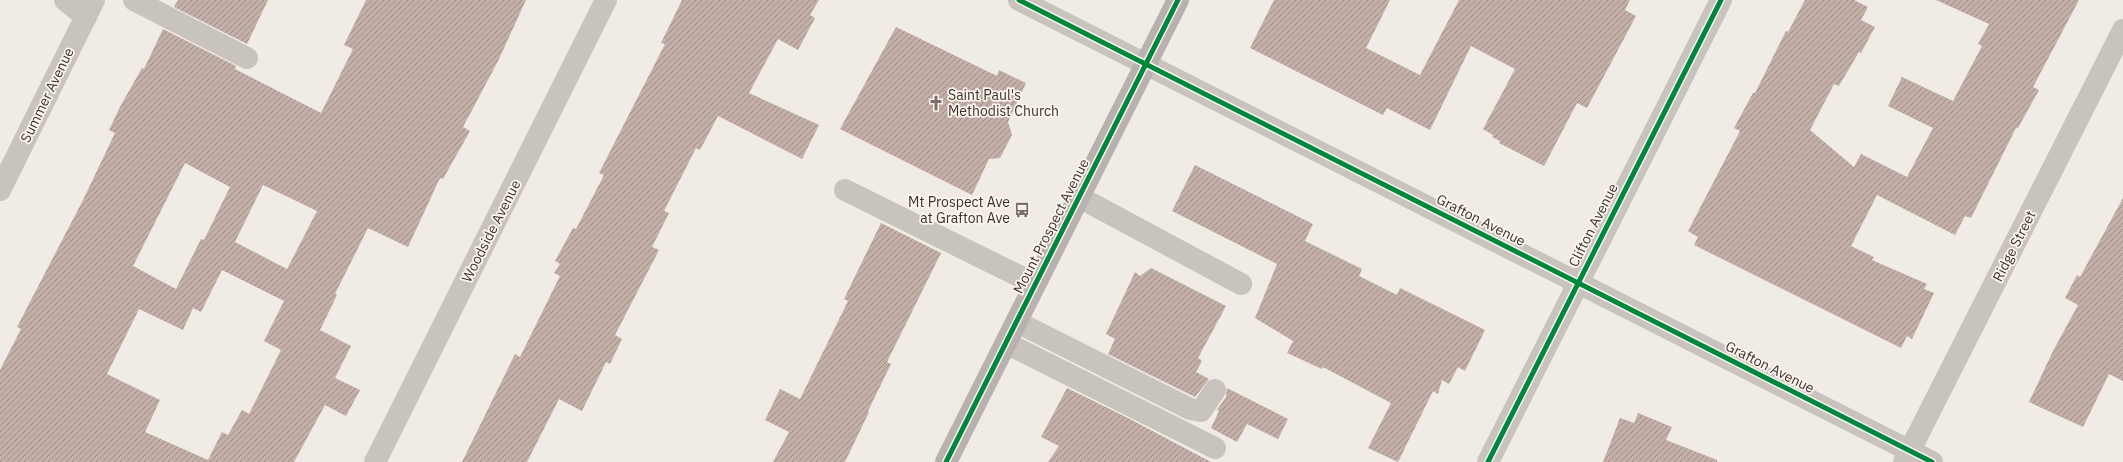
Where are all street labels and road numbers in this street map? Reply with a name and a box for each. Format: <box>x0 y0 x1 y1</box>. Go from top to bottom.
street label: Summer Avenue <box>16 44 78 145</box>
street label: Mount Prospect Avenue <box>1009 155 1093 297</box>
street label: Woodside Avenue <box>458 177 525 285</box>
street label: Clifton Avenue <box>1564 180 1622 270</box>
street label: Grafton Avenue <box>1433 190 1529 250</box>
street label: Ridge Street <box>1988 207 2040 285</box>
street label: Grafton Avenue <box>1722 337 1818 397</box>

